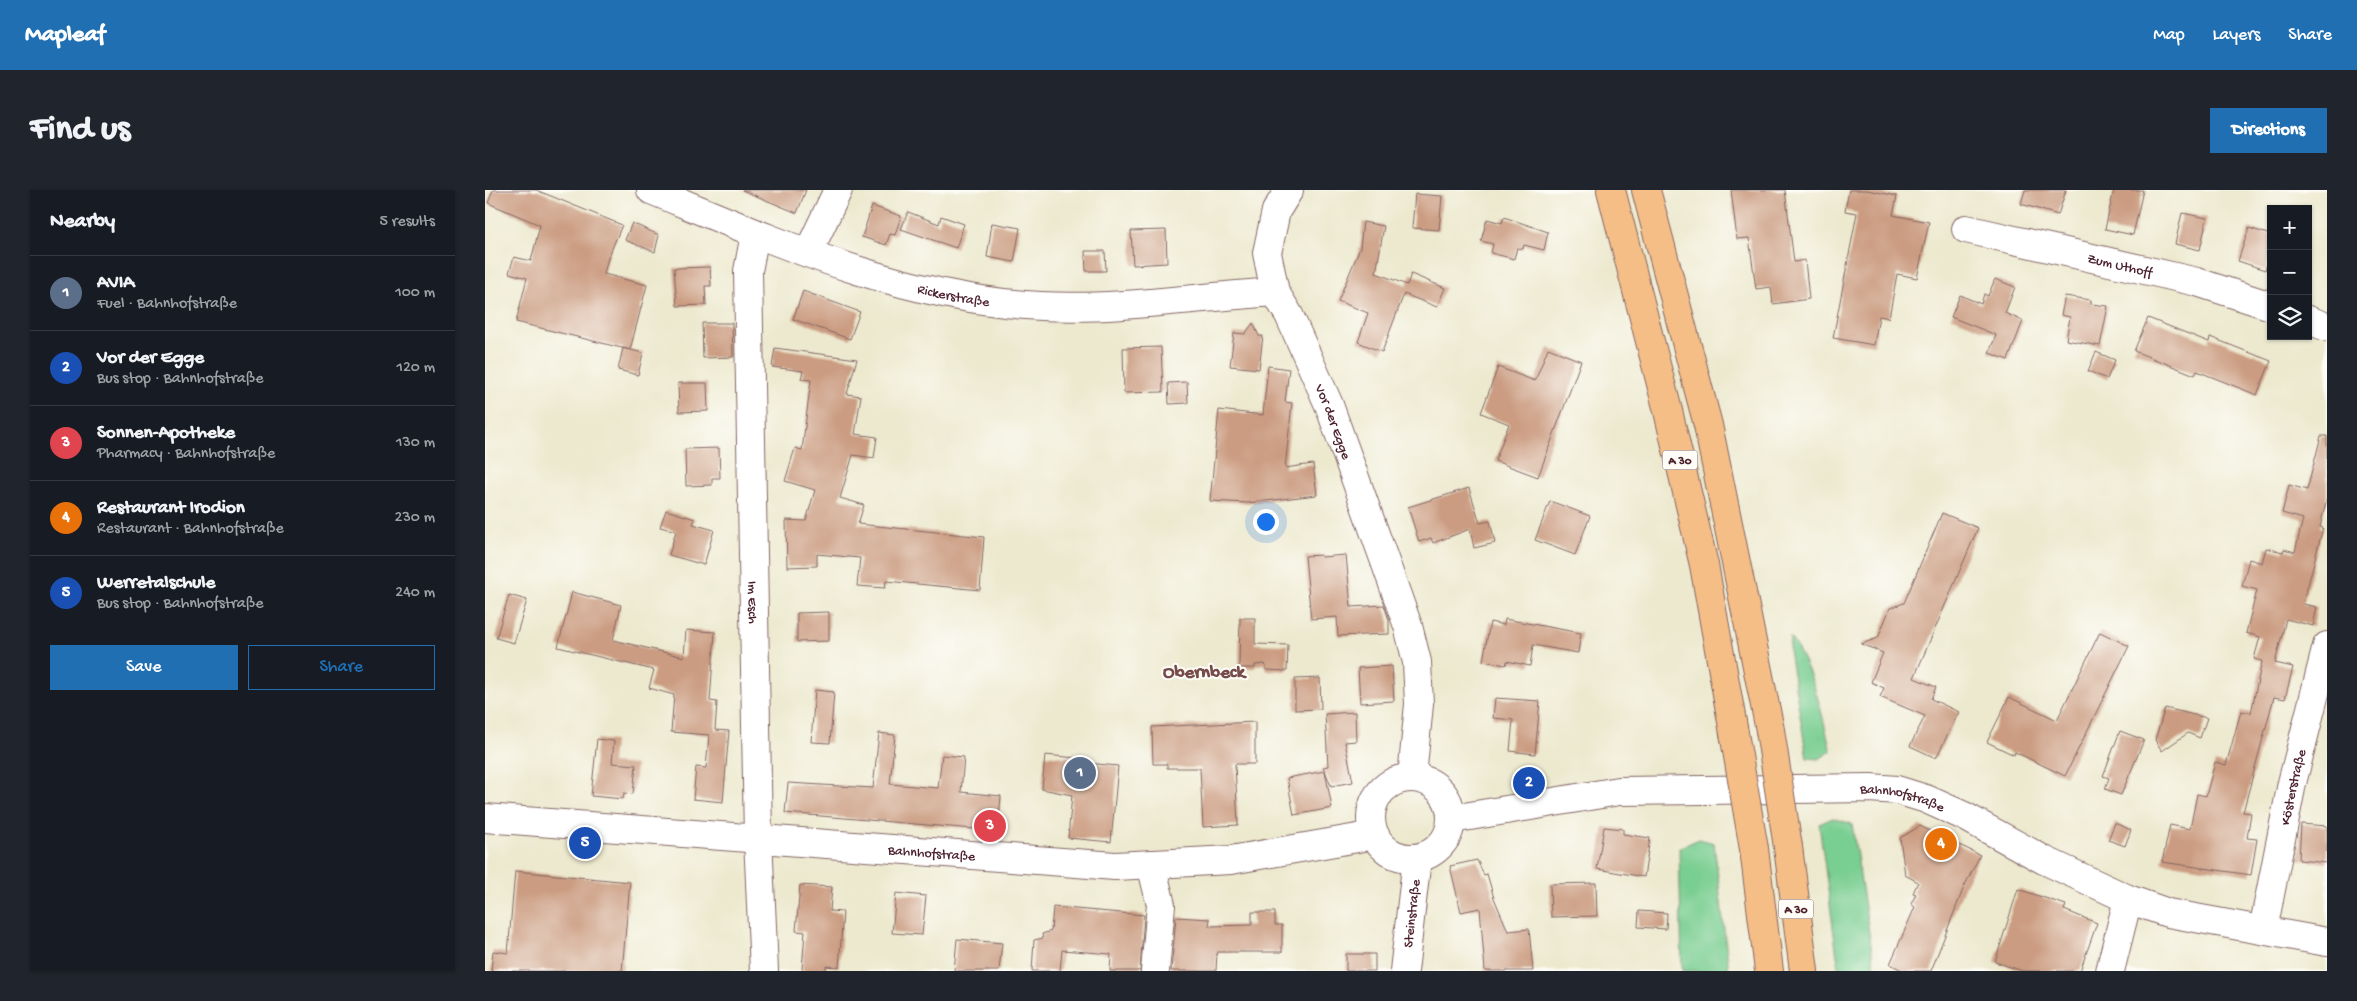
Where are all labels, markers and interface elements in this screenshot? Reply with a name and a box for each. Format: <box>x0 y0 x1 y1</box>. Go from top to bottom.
text: Mapleaf <box>25 21 105 50</box>
text: Map <box>2153 25 2185 46</box>
text: Layers <box>2213 25 2260 46</box>
text: Share <box>2288 25 2332 46</box>
button: Directions <box>2210 108 2327 153</box>
text: Find us <box>30 110 130 151</box>
map controls <box>2267 205 2312 340</box>
button: + <box>2267 205 2312 250</box>
text: Nearby <box>50 210 115 235</box>
text: 5 results <box>380 213 435 232</box>
button: − <box>2267 250 2312 295</box>
street label: Zum Uthoff <box>2085 251 2155 283</box>
text: AVIA <box>97 272 135 295</box>
street label: Rickerstraße <box>915 282 991 312</box>
text: 1 <box>63 284 69 303</box>
text: 100 m <box>395 284 435 303</box>
text: Fuel · Bahnhofstraße <box>97 295 237 314</box>
button: layers <box>2267 295 2312 340</box>
text: Vor der Egge <box>97 347 204 370</box>
text: 2 <box>62 359 70 378</box>
text: 120 m <box>396 359 435 378</box>
text: Bus stop · Bahnhofstraße <box>97 370 264 389</box>
street label: Vor der Egge <box>1309 381 1354 463</box>
text: Sonnen-Apotheke <box>97 422 235 445</box>
text: 3 <box>62 434 70 453</box>
text: 130 m <box>396 434 435 453</box>
text: Pharmacy · Bahnhofstraße <box>97 445 275 464</box>
road number: A 30 <box>1663 450 1697 470</box>
text: Restaurant Irodion <box>97 497 245 520</box>
text: 4 <box>62 509 70 528</box>
text: 230 m <box>395 509 435 528</box>
your location <box>1253 509 1279 535</box>
text: Restaurant · Bahnhofstraße <box>97 520 284 539</box>
text: Werretalschule <box>97 572 215 595</box>
street label: Im Esch <box>742 581 760 624</box>
text: 5 <box>62 584 70 603</box>
text: 240 m <box>395 584 435 603</box>
text: Bus stop · Bahnhofstraße <box>97 595 264 614</box>
button: Save <box>50 645 238 690</box>
button: Share <box>248 645 435 690</box>
district label: Obernbeck <box>1163 662 1247 685</box>
street label: Kösterstraße <box>2278 747 2311 827</box>
pin: 1 <box>1064 754 1096 792</box>
pin: 2 <box>1513 764 1545 802</box>
street label: Bahnhofstraße <box>1859 782 1947 818</box>
pin: 3 <box>974 807 1006 845</box>
pin: 5 <box>569 824 601 862</box>
pin: 4 <box>1925 825 1957 863</box>
street label: Bahnhofstraße <box>886 843 977 866</box>
street label: Steinstraße <box>1401 878 1426 949</box>
road number: A 30 <box>1779 900 1813 919</box>

